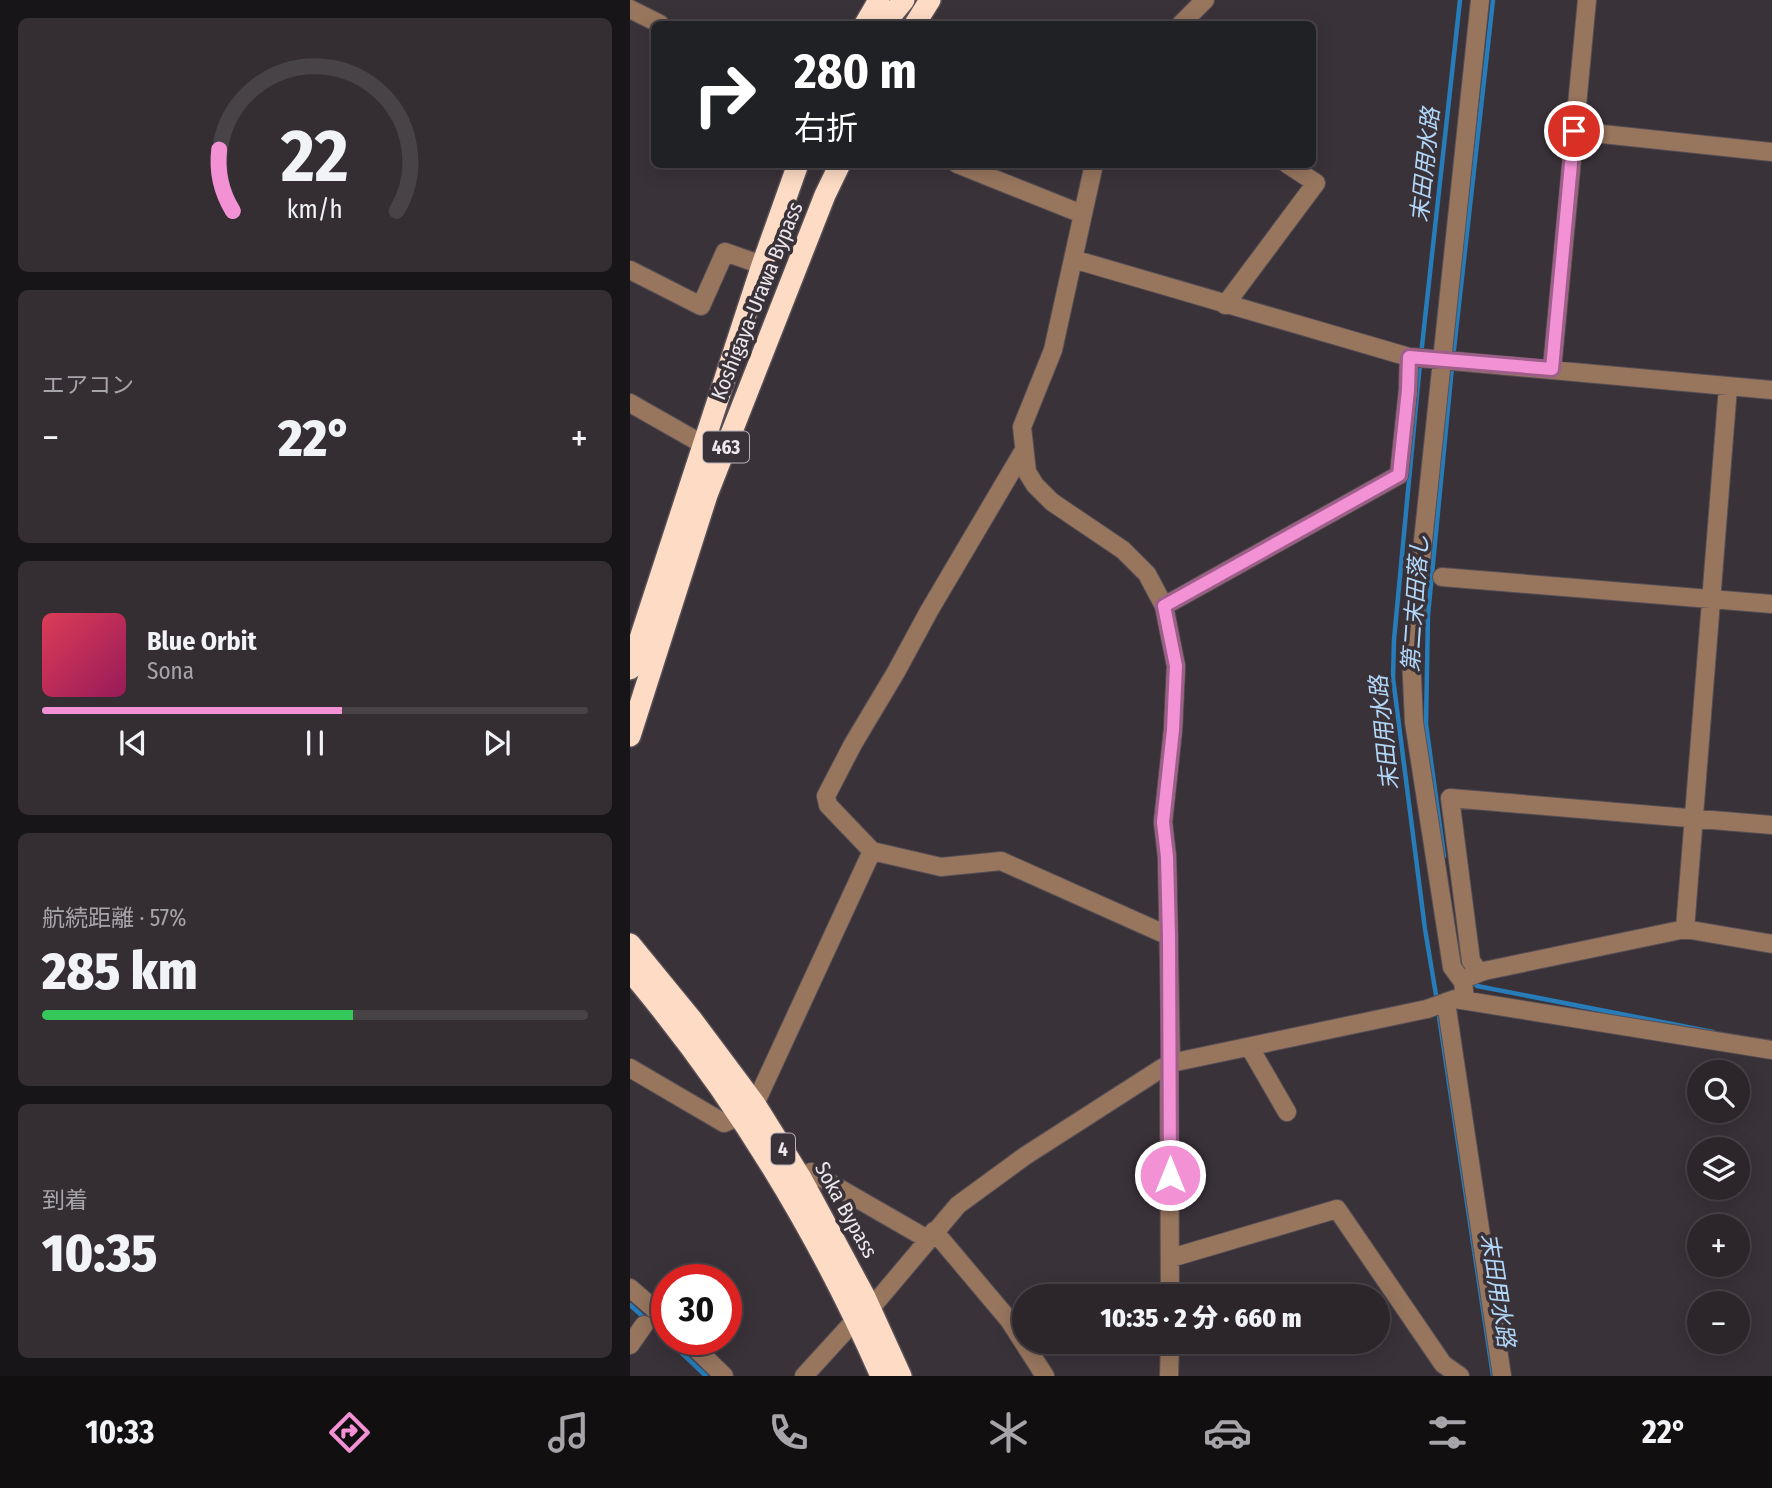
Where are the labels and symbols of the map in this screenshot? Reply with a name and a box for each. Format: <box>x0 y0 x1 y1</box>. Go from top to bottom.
pin <box>1544 101 1604 161</box>
water label: 末田用水路 <box>1405 104 1445 224</box>
street label: Koshigaya-Urawa Bypass <box>705 198 809 404</box>
road number: 463 <box>703 432 749 462</box>
water label: 第二末田落し <box>1396 533 1434 673</box>
water label: 末田用水路 <box>1364 672 1404 792</box>
road number: 4 <box>771 1134 795 1164</box>
position arrow <box>1133 1138 1207 1212</box>
street label: Soka Bypass <box>809 1157 883 1263</box>
water label: 末田用水路 <box>1475 1231 1521 1351</box>
speed limit sign: 30 <box>651 1264 742 1355</box>

